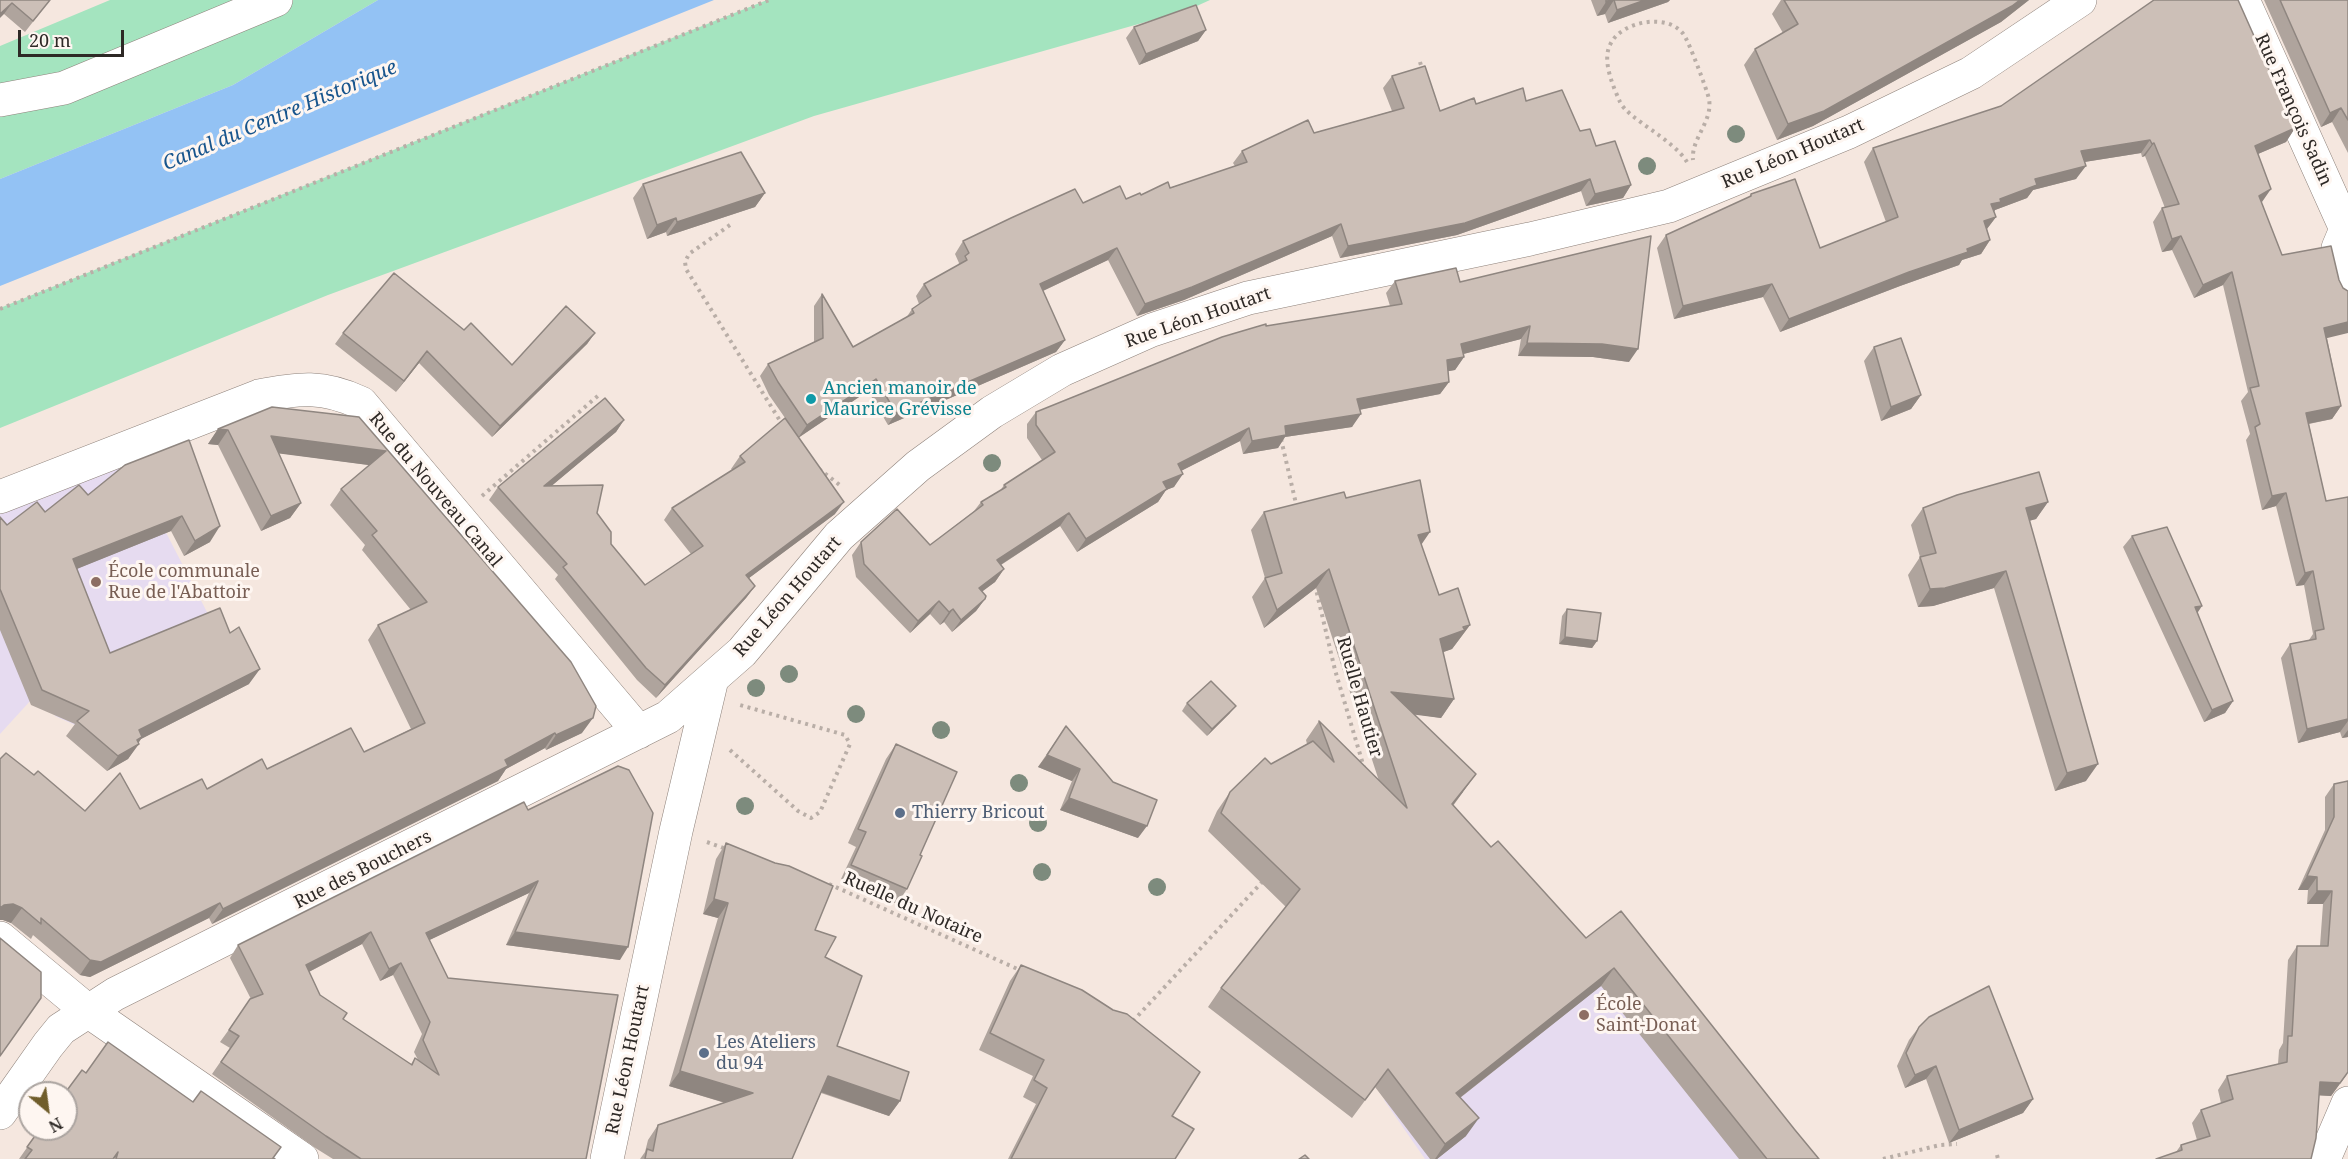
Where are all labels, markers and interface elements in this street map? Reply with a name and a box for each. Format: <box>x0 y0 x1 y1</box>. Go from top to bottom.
scale bar <box>21 18 128 56</box>
text: 20 m <box>29 28 71 52</box>
street label: Rue François Sadin <box>2250 31 2336 189</box>
water label: Canal du Centre Historique <box>159 56 401 176</box>
street label: Rue Léon Houtart <box>1719 114 1867 194</box>
street label: Rue Léon Houtart <box>1122 283 1274 353</box>
place label: Ancien manoir de Maurice Grévisse <box>823 378 977 420</box>
marker: Ancien manoir de Maurice Grévisse <box>804 392 818 406</box>
street label: Rue du Nouveau Canal <box>364 408 506 572</box>
street label: Rue Léon Houtart <box>730 532 846 662</box>
place label: École communale Rue de l'Abattoir <box>108 561 260 604</box>
marker: École communale Rue de l'Abattoir <box>89 575 103 589</box>
street label: Ruelle Hautier <box>1331 634 1387 760</box>
place label: Thierry Bricout <box>912 802 1045 824</box>
marker: Thierry Bricout <box>893 806 907 820</box>
street label: Rue des Bouchers <box>291 826 435 914</box>
street label: Ruelle du Notaire <box>840 868 986 948</box>
street label: Rue Léon Houtart <box>602 983 654 1137</box>
place label: École Saint-Donat <box>1596 994 1697 1036</box>
marker: École Saint-Donat <box>1577 1008 1591 1022</box>
place label: Les Ateliers du 94 <box>716 1032 816 1074</box>
marker: Les Ateliers du 94 <box>697 1046 711 1060</box>
north arrow <box>18 1081 78 1141</box>
text: N <box>45 1112 67 1138</box>

